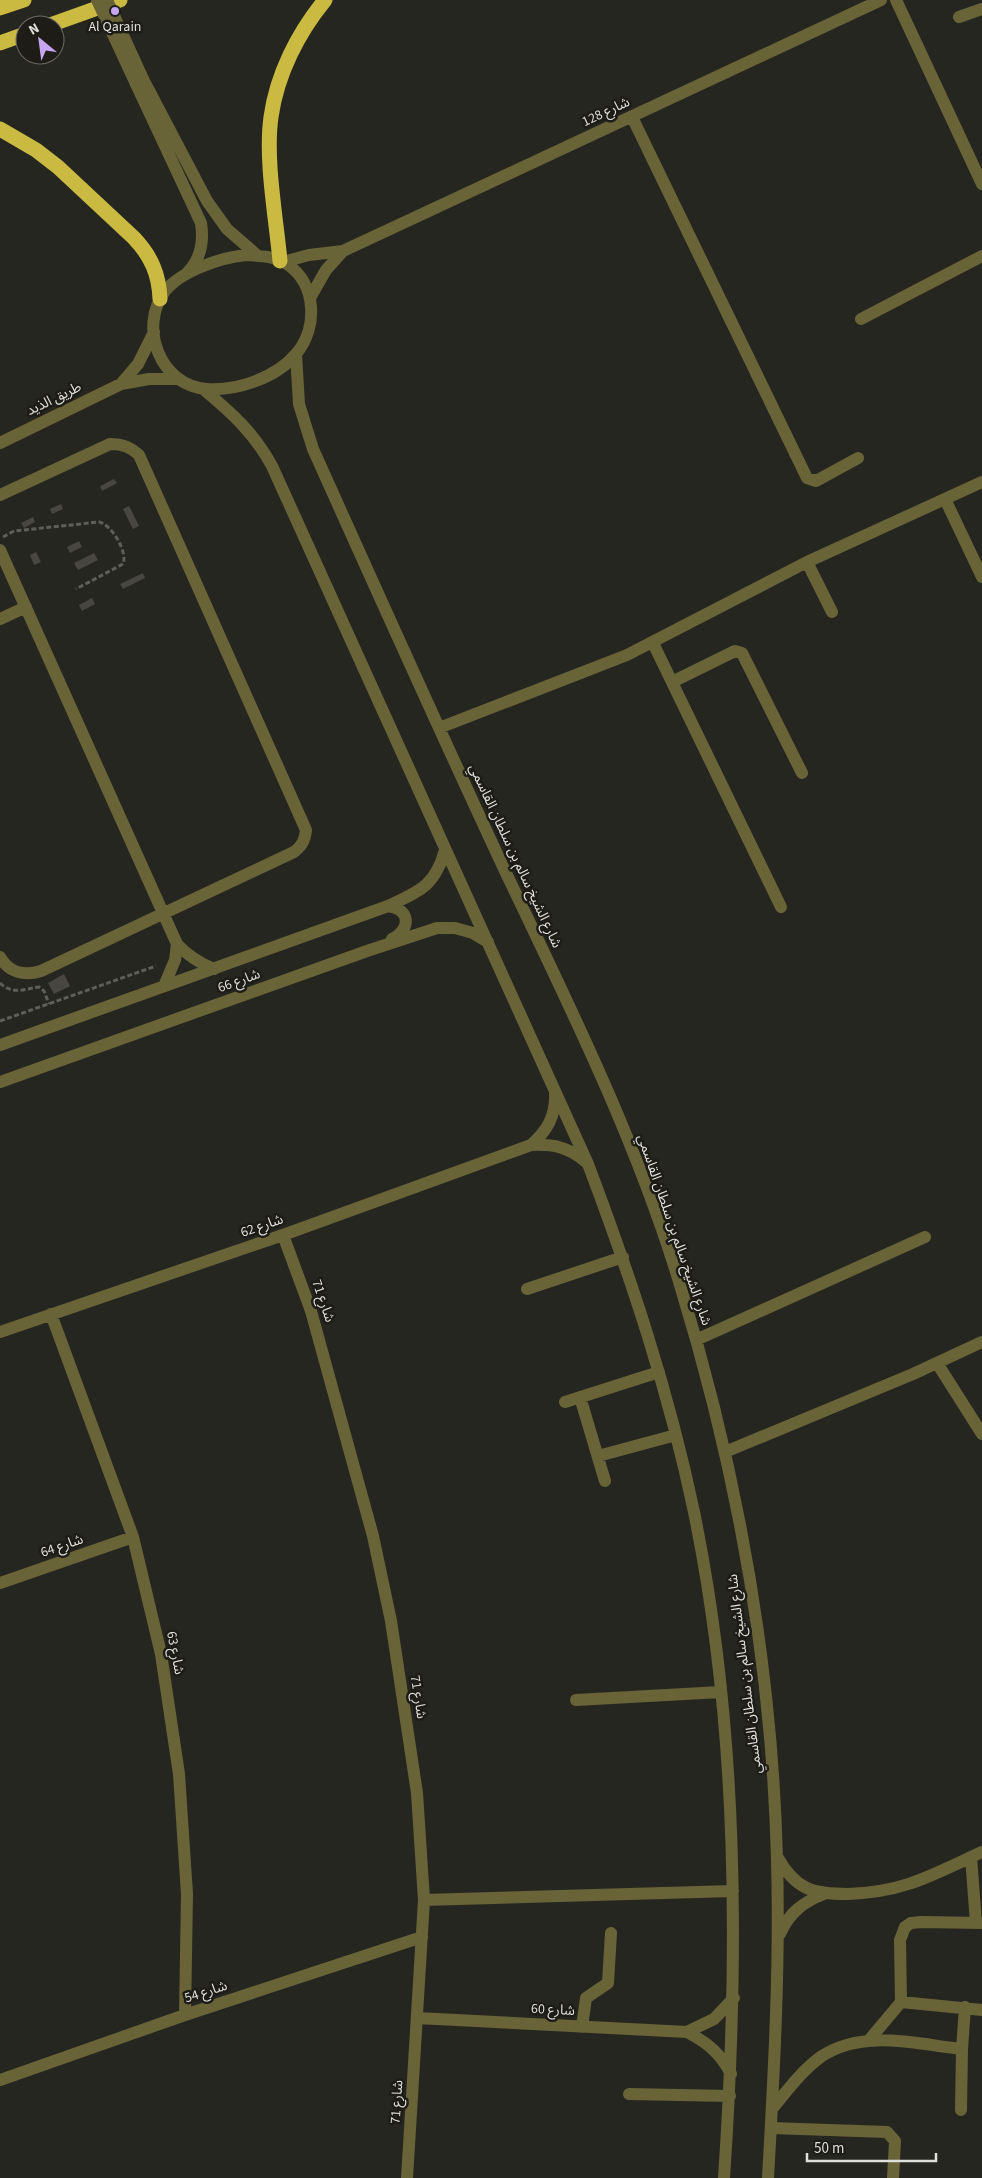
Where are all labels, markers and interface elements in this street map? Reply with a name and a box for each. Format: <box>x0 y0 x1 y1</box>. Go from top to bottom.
marker: Al Qarain <box>109 5 121 17</box>
north arrow <box>15 15 65 65</box>
place label: Al Qarain <box>88 17 142 37</box>
text: N <box>25 19 43 41</box>
street label: شارع 128 <box>579 92 633 132</box>
street label: طريق الذيد <box>23 377 85 421</box>
street label: شارع الشيخ سالم بن سلطان القاسمي <box>463 761 567 951</box>
street label: شارع 66 <box>215 964 263 998</box>
street label: شارع الشيخ سالم بن سلطان القاسمي <box>632 1132 716 1328</box>
street label: شارع 62 <box>238 1209 286 1243</box>
street label: شارع 71 <box>306 1277 340 1325</box>
street label: شارع 64 <box>38 1529 86 1563</box>
street label: شارع الشيخ سالم بن سلطان القاسمي <box>723 1573 767 1775</box>
street label: شارع 63 <box>161 1629 189 1677</box>
street label: شارع 71 <box>405 1674 431 1720</box>
street label: شارع 54 <box>182 1976 230 2008</box>
street label: شارع 60 <box>530 1999 576 2021</box>
street label: شارع 71 <box>385 2079 409 2125</box>
scale bar <box>807 2130 936 2162</box>
text: 50 m <box>814 2138 844 2159</box>

